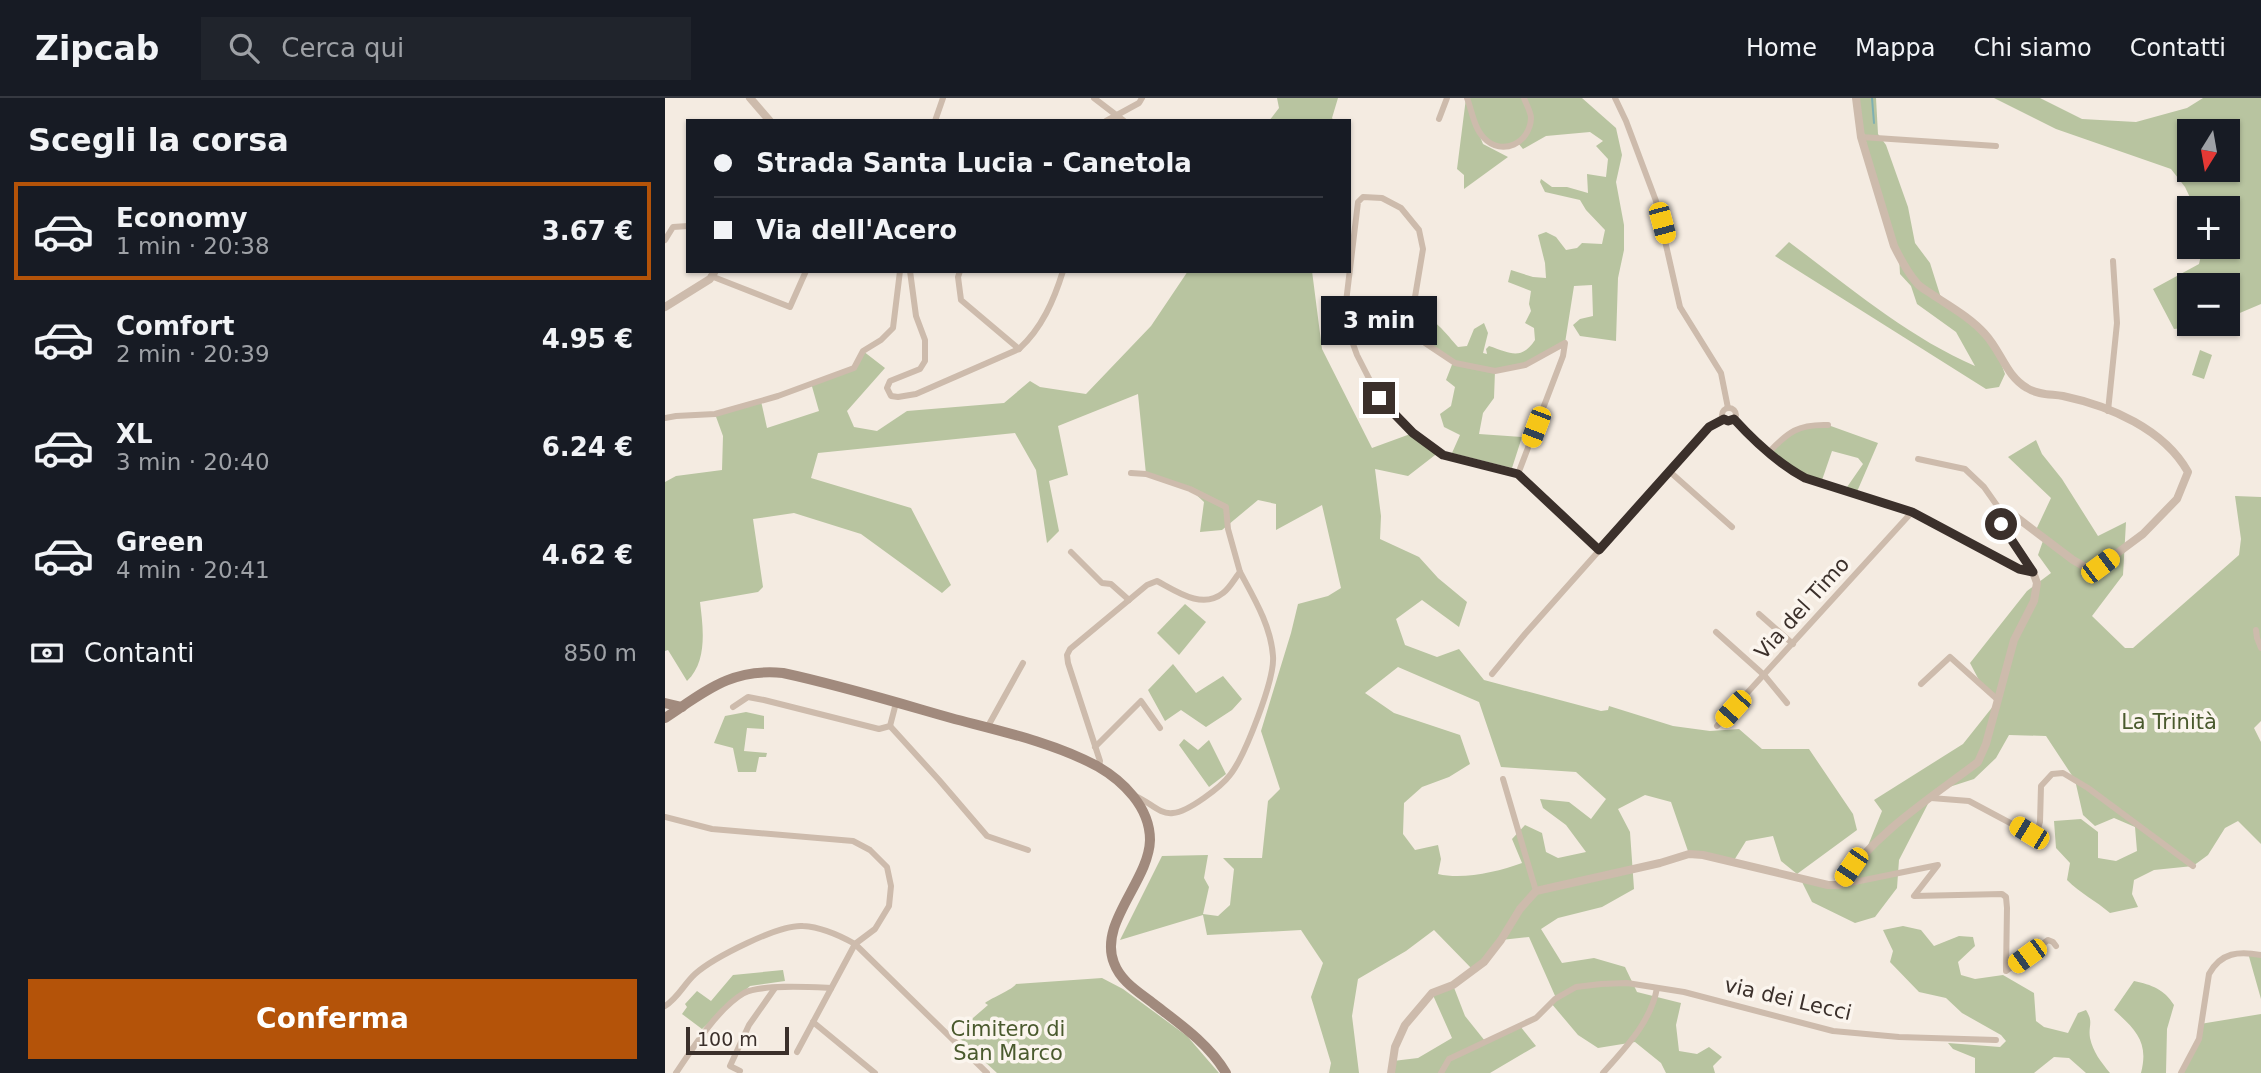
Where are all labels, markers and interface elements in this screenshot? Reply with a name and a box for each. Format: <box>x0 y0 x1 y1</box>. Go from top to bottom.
search box <box>201 17 691 80</box>
text: Zipcab <box>35 29 159 68</box>
icon: search <box>225 29 263 67</box>
text: Cerca qui <box>281 33 404 63</box>
text: Home <box>1746 34 1817 62</box>
text: Mappa <box>1855 34 1936 62</box>
text: Chi siamo <box>1974 34 2092 62</box>
text: Contatti <box>2130 34 2226 62</box>
north arrow <box>2177 119 2240 182</box>
map controls <box>2177 119 2240 336</box>
text: Scegli la corsa <box>28 121 289 159</box>
text: Strada Santa Lucia - Canetola <box>756 148 1192 178</box>
button: + <box>2177 196 2240 259</box>
icon: car <box>32 200 95 263</box>
car <box>1647 200 1678 246</box>
text: Economy <box>116 203 247 233</box>
text: Via dell'Acero <box>756 215 957 245</box>
text: 3.67 € <box>542 216 633 246</box>
text: 1 min · 20:38 <box>116 233 270 259</box>
button: − <box>2177 273 2240 336</box>
callout: 3 min <box>1321 296 1437 345</box>
text: 3 min <box>1343 307 1415 333</box>
icon: car <box>32 308 95 371</box>
text: Comfort <box>116 311 234 341</box>
text: 4.95 € <box>542 324 633 354</box>
text: 2 min · 20:39 <box>116 341 270 367</box>
route end <box>1363 382 1395 414</box>
car <box>1519 404 1554 450</box>
icon: car <box>32 416 95 479</box>
text: XL <box>116 419 153 449</box>
text: 6.24 € <box>542 432 633 462</box>
text: 3 min · 20:40 <box>116 449 270 475</box>
route start <box>1985 508 2017 540</box>
icon: car <box>32 524 95 587</box>
text: Green <box>116 527 204 557</box>
text: 4.62 € <box>542 540 633 570</box>
car <box>2077 545 2124 587</box>
street label: Via del Timo <box>1750 552 1854 664</box>
text: 4 min · 20:41 <box>116 557 270 583</box>
icon: cash <box>28 634 66 672</box>
text: Contanti <box>84 638 195 668</box>
text: 850 m <box>563 640 637 666</box>
car <box>1712 686 1755 732</box>
park label: La Trinità <box>2121 710 2217 734</box>
car <box>2006 813 2053 853</box>
car <box>1831 844 1872 890</box>
car <box>2004 935 2051 977</box>
street label: via dei Lecci <box>1722 973 1854 1025</box>
button: Conferma <box>28 979 637 1059</box>
park label: Cimitero di San Marco <box>951 1017 1065 1065</box>
scale bar <box>686 1024 789 1056</box>
text: 100 m <box>697 1028 758 1050</box>

